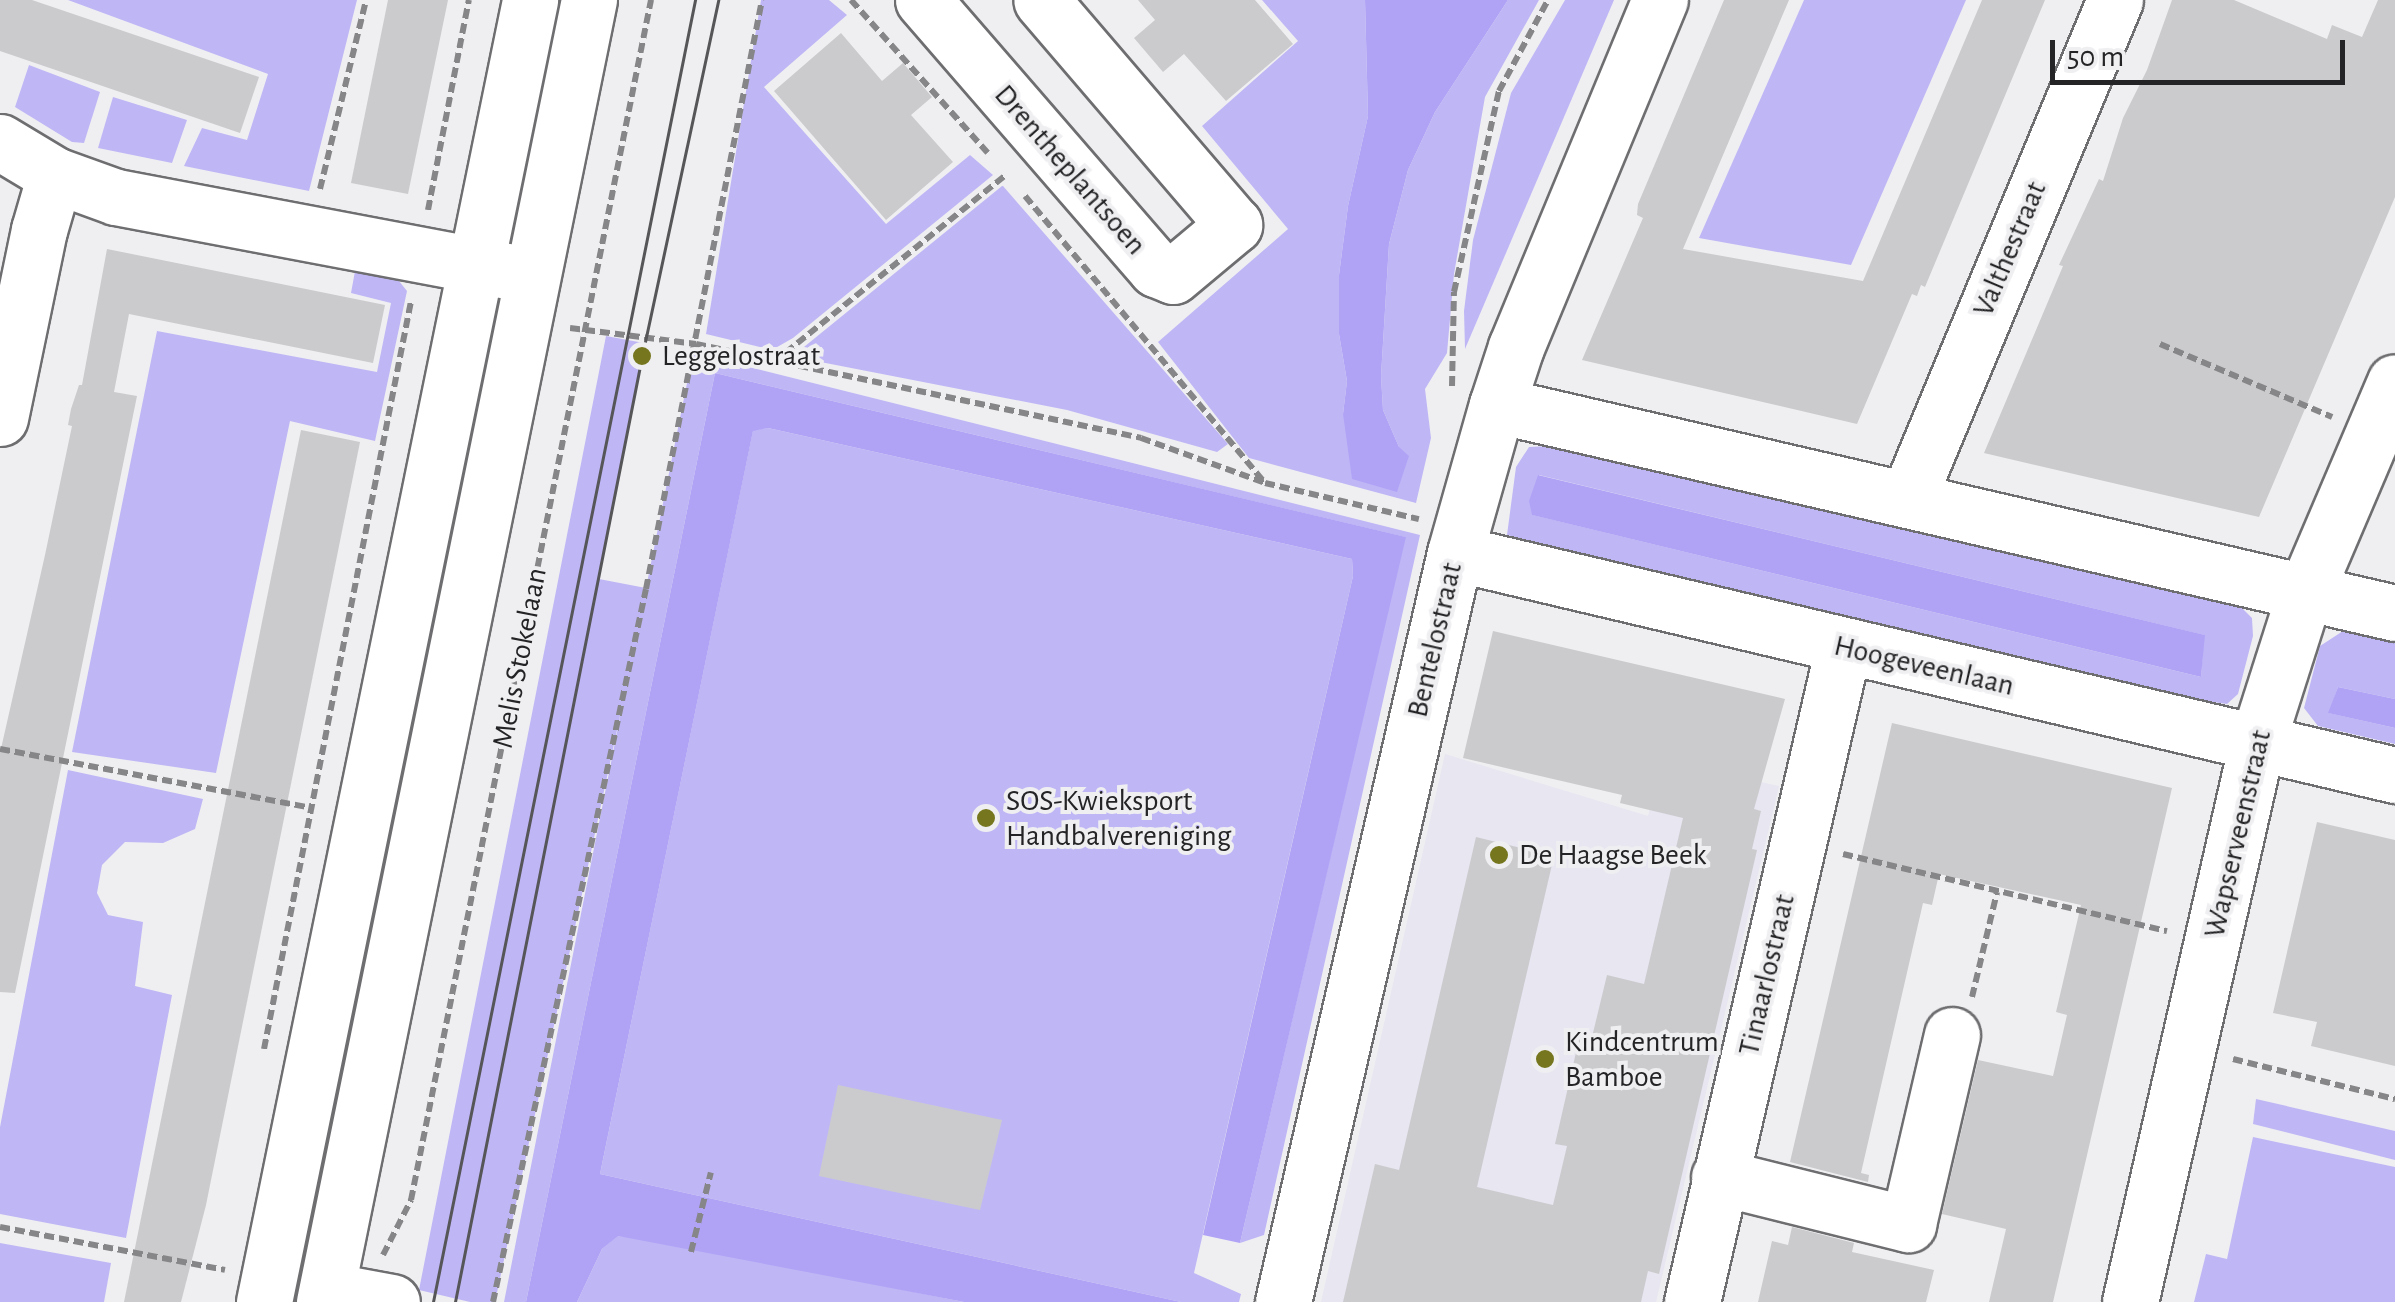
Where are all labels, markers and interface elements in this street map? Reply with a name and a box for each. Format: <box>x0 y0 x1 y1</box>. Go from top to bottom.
scale bar <box>2055 20 2350 82</box>
text: 50 m <box>2067 42 2124 72</box>
street label: Drentheplantsoen <box>986 78 1154 262</box>
street label: Valthestraat <box>1966 176 2054 322</box>
place label: Leggelostraat <box>662 338 820 374</box>
marker: Leggelostraat <box>631 345 653 367</box>
street label: Bentelostraat <box>1400 559 1470 721</box>
street label: Melis Stokelaan <box>485 565 555 751</box>
street label: Hoogeveenlaan <box>1831 628 2017 704</box>
street label: Wapserveenstraat <box>2197 727 2279 941</box>
place label: SOS-Kwieksport Handbalvereniging <box>1006 783 1231 854</box>
marker: SOS-Kwieksport Handbalvereniging <box>975 807 997 829</box>
place label: De Haagse Beek <box>1519 837 1706 873</box>
marker: De Haagse Beek <box>1488 844 1510 866</box>
street label: Tinaarlostraat <box>1731 891 1803 1059</box>
place label: Kindcentrum Bamboe <box>1565 1024 1719 1094</box>
marker: Kindcentrum Bamboe <box>1534 1048 1556 1070</box>

